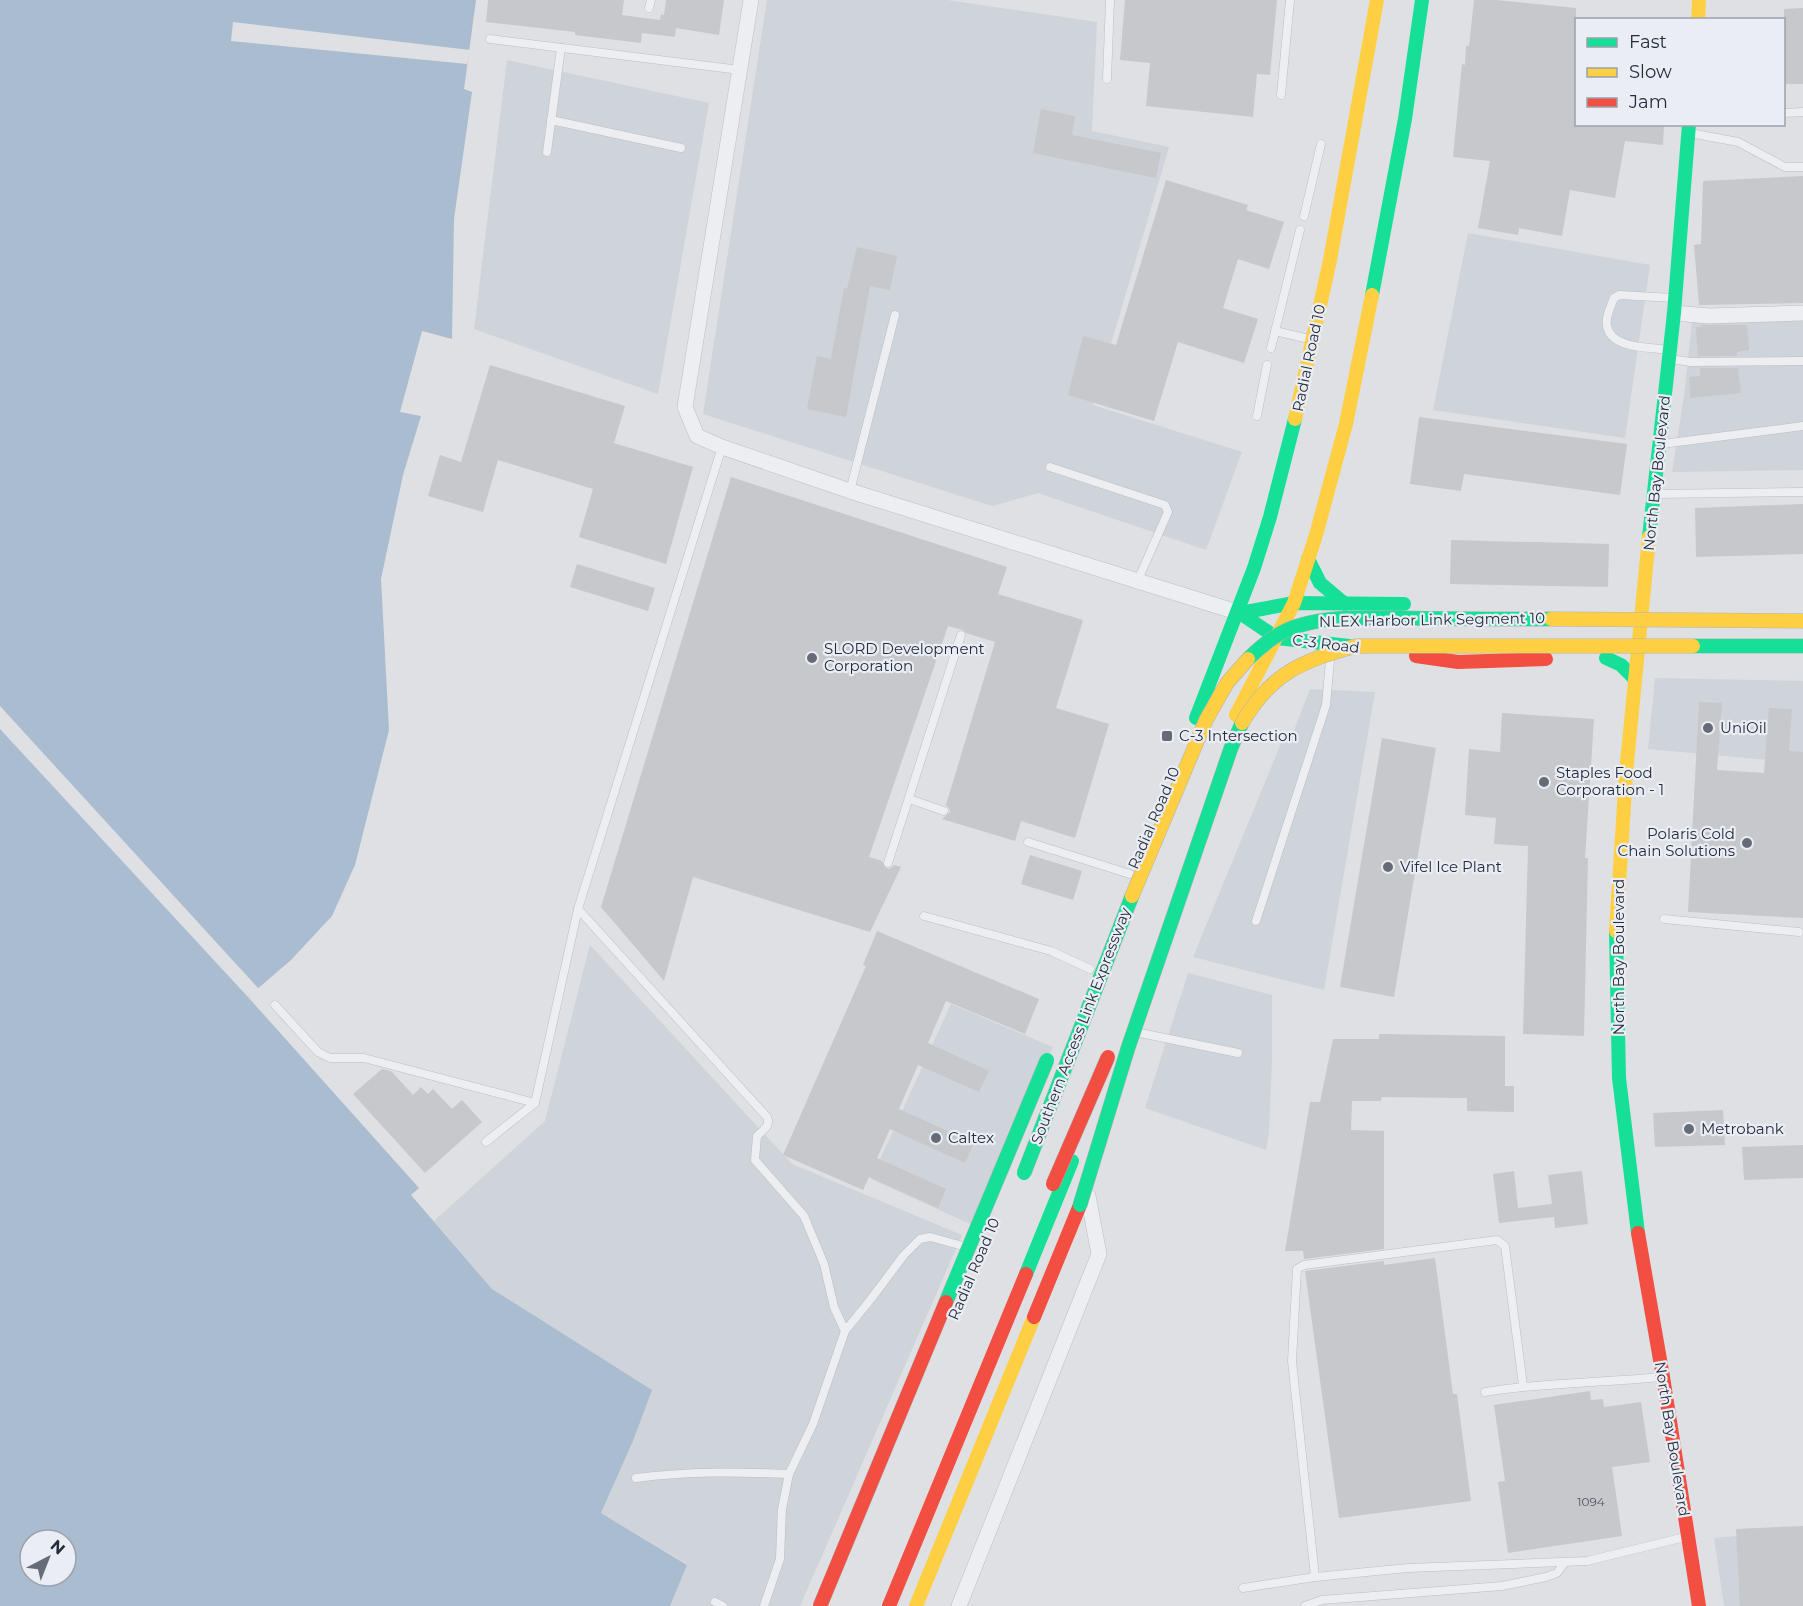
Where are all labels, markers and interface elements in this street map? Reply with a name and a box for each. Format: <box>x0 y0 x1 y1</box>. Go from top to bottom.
legend <box>1575 18 1785 126</box>
text: Fast <box>1629 31 1667 53</box>
text: Slow <box>1629 61 1672 83</box>
text: Jam <box>1628 91 1668 113</box>
street label: Radial Road 10 <box>1288 302 1329 413</box>
street label: North Bay Boulevard <box>1639 394 1674 552</box>
street label: NLEX Harbor Link Segment 10 <box>1319 608 1545 631</box>
street label: C-3 Road <box>1291 630 1361 657</box>
place label: SLORD Development Corporation <box>824 639 985 675</box>
marker: SLORD Development Corporation <box>805 651 819 665</box>
place label: UniOil <box>1720 718 1767 737</box>
marker: UniOil <box>1701 721 1715 735</box>
place label: C-3 Intersection <box>1179 726 1298 745</box>
marker: C-3 Intersection <box>1160 729 1174 743</box>
place label: Staples Food Corporation - 1 <box>1556 763 1664 799</box>
street label: Radial Road 10 <box>1123 764 1184 872</box>
marker: Staples Food Corporation - 1 <box>1537 775 1551 789</box>
place label: Polaris Cold Chain Solutions <box>1618 824 1735 860</box>
marker: Polaris Cold Chain Solutions <box>1740 836 1754 850</box>
place label: Vifel Ice Plant <box>1400 857 1502 876</box>
marker: Vifel Ice Plant <box>1381 860 1395 874</box>
street label: North Bay Boulevard <box>1609 879 1628 1035</box>
street label: Southern Access Link Expressway <box>1027 904 1135 1147</box>
place label: Metrobank <box>1701 1119 1784 1138</box>
marker: Metrobank <box>1682 1122 1696 1136</box>
place label: Caltex <box>948 1128 994 1147</box>
marker: Caltex <box>929 1131 943 1145</box>
street label: Radial Road 10 <box>943 1215 1004 1323</box>
street label: North Bay Boulevard <box>1651 1360 1694 1518</box>
house number: 1094 <box>1577 1494 1605 1509</box>
north arrow <box>18 1528 78 1588</box>
text: N <box>47 1536 69 1559</box>

